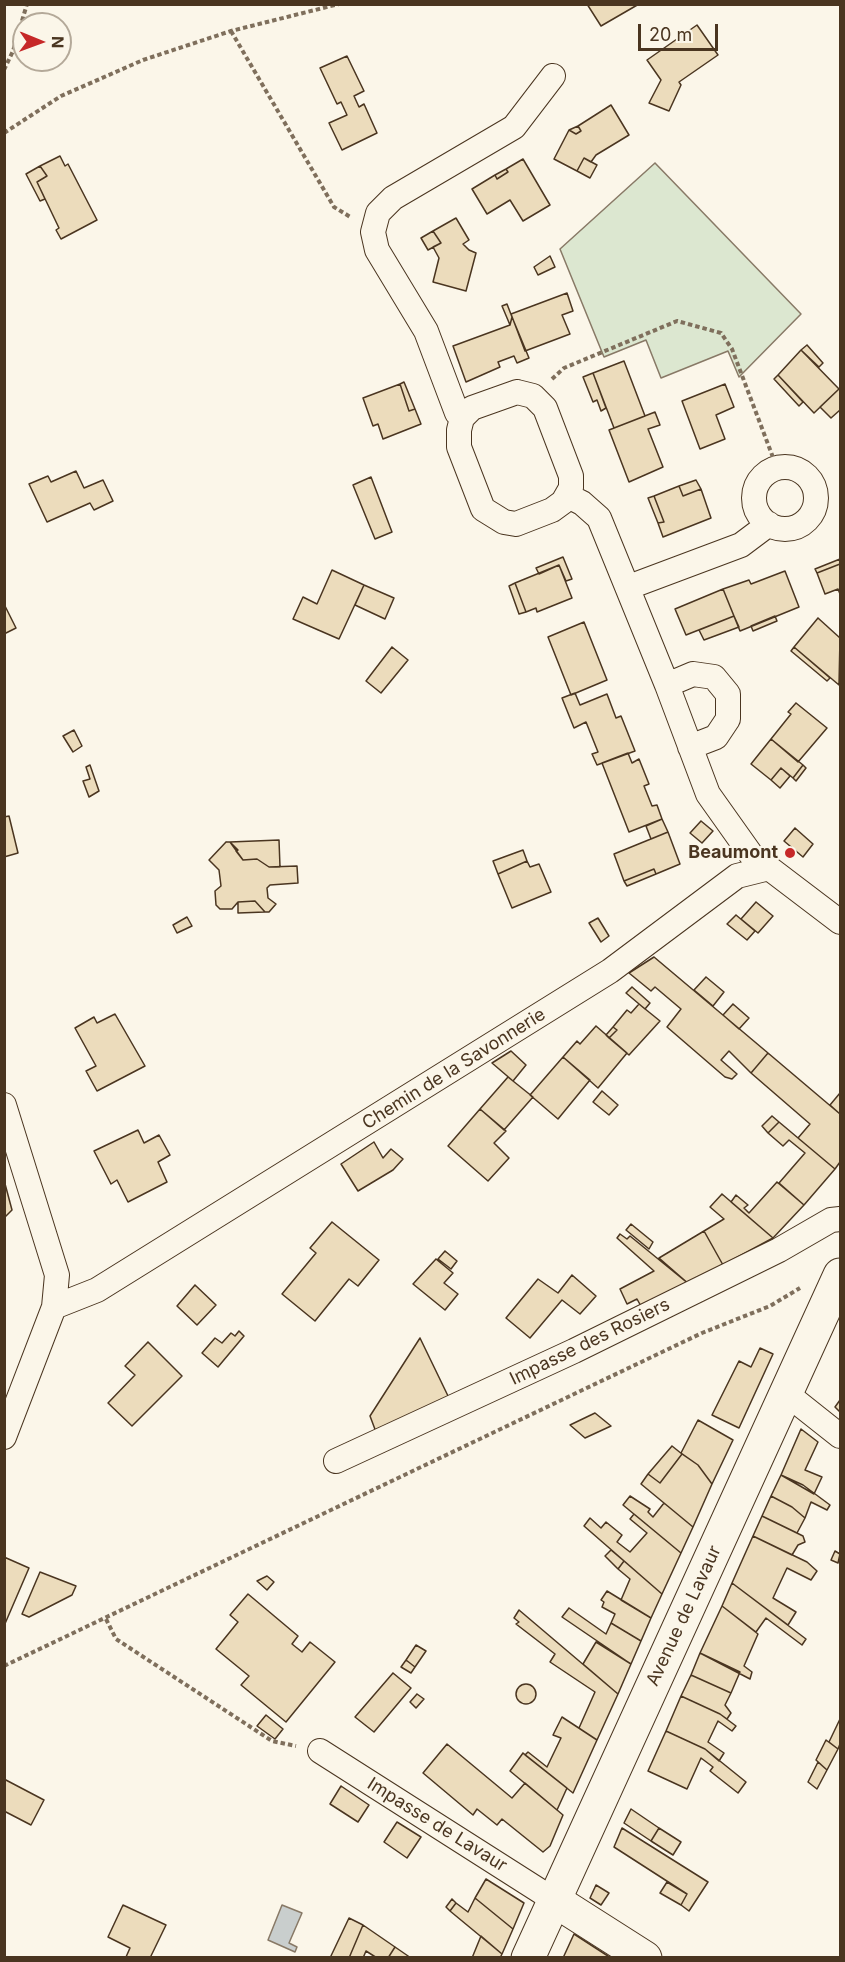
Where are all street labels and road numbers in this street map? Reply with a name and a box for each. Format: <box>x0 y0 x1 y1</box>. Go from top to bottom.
street label: Chemin de la Savonnerie <box>358 1004 550 1134</box>
street label: Impasse des Rosiers <box>506 1294 674 1390</box>
street label: Avenue de Lavaur <box>642 1542 726 1690</box>
street label: Impasse de Lavaur <box>363 1773 511 1877</box>

